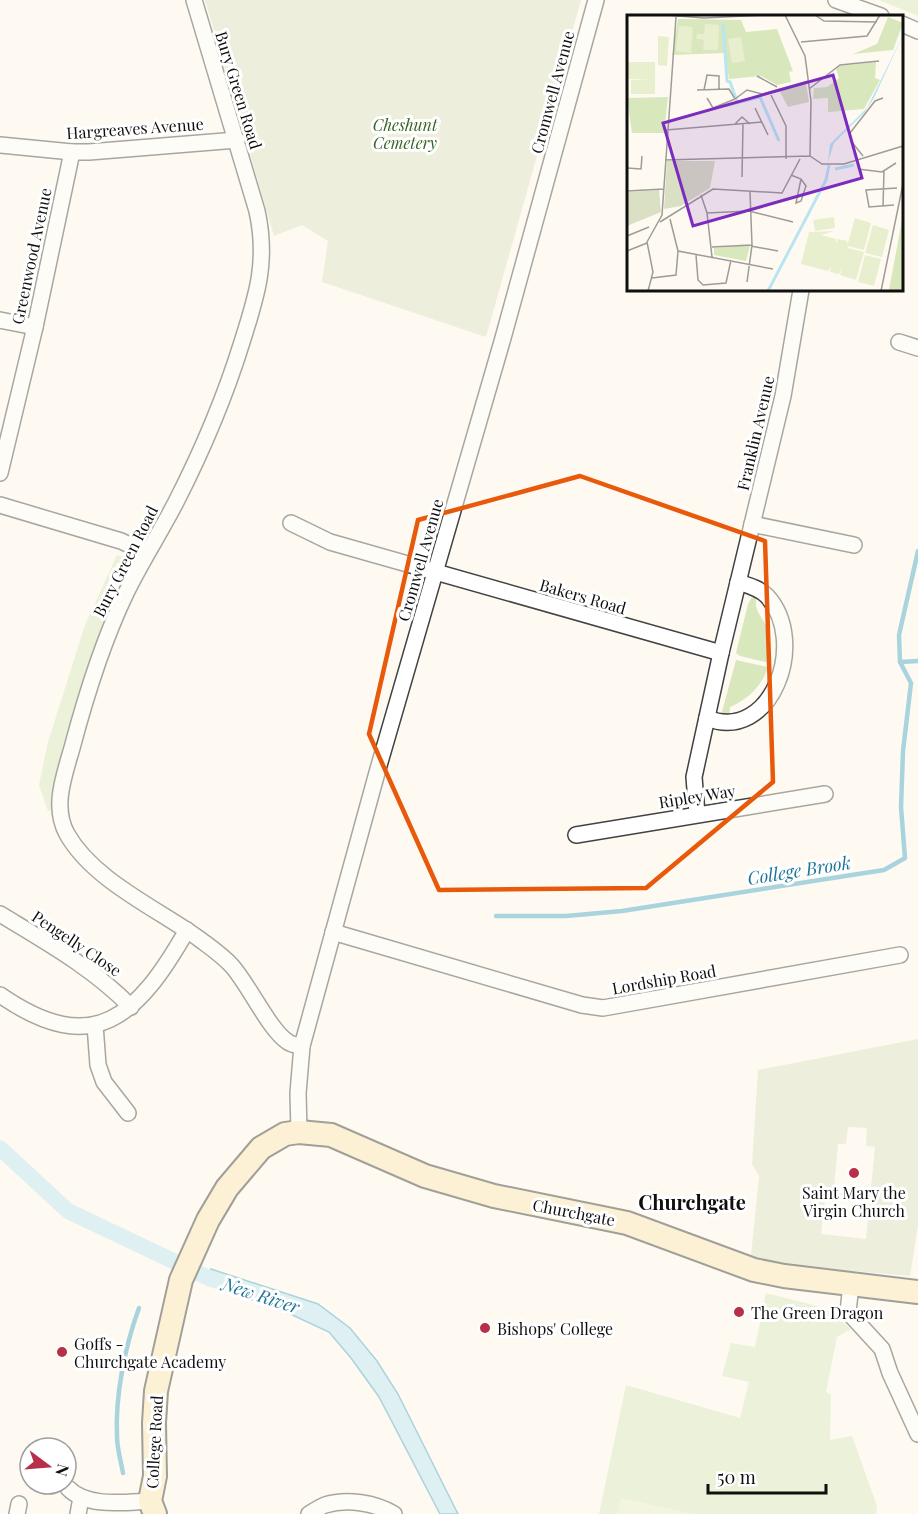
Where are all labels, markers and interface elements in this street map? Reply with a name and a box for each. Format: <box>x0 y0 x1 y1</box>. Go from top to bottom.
inset map <box>627 15 903 291</box>
street label: Bury Green Road <box>211 28 267 152</box>
street label: Cromwell Avenue <box>526 28 578 156</box>
street label: Hargreaves Avenue <box>66 113 204 143</box>
park label: Cheshunt Cemetery <box>373 114 438 153</box>
street label: Greenwood Avenue <box>6 186 56 326</box>
street label: Franklin Avenue <box>732 374 778 492</box>
street label: Cromwell Avenue <box>392 496 448 624</box>
street label: Bury Green Road <box>88 502 162 620</box>
street label: Bakers Road <box>537 574 629 618</box>
street label: Ripley Way <box>657 780 737 812</box>
water label: College Brook <box>746 850 852 890</box>
street label: Pengelly Close <box>28 905 126 981</box>
street label: Lordship Road <box>610 960 718 998</box>
marker: Saint Mary the Virgin Church <box>847 1166 861 1180</box>
place label: Saint Mary the Virgin Church <box>802 1182 906 1221</box>
district label: Churchgate <box>638 1188 746 1215</box>
street label: Churchgate <box>531 1194 617 1230</box>
water label: New River <box>217 1271 304 1319</box>
place label: The Green Dragon <box>751 1302 884 1323</box>
marker: The Green Dragon <box>732 1305 746 1319</box>
place label: Bishops' College <box>497 1318 613 1339</box>
marker: Bishops' College <box>478 1321 492 1335</box>
place label: Goffs - Churchgate Academy <box>74 1333 226 1372</box>
marker: Goffs - Churchgate Academy <box>55 1345 69 1359</box>
street label: College Road <box>141 1395 167 1489</box>
north arrow <box>18 1436 78 1496</box>
scale bar <box>708 1457 826 1495</box>
text: N <box>51 1462 75 1479</box>
text: 50 m <box>717 1465 756 1489</box>

